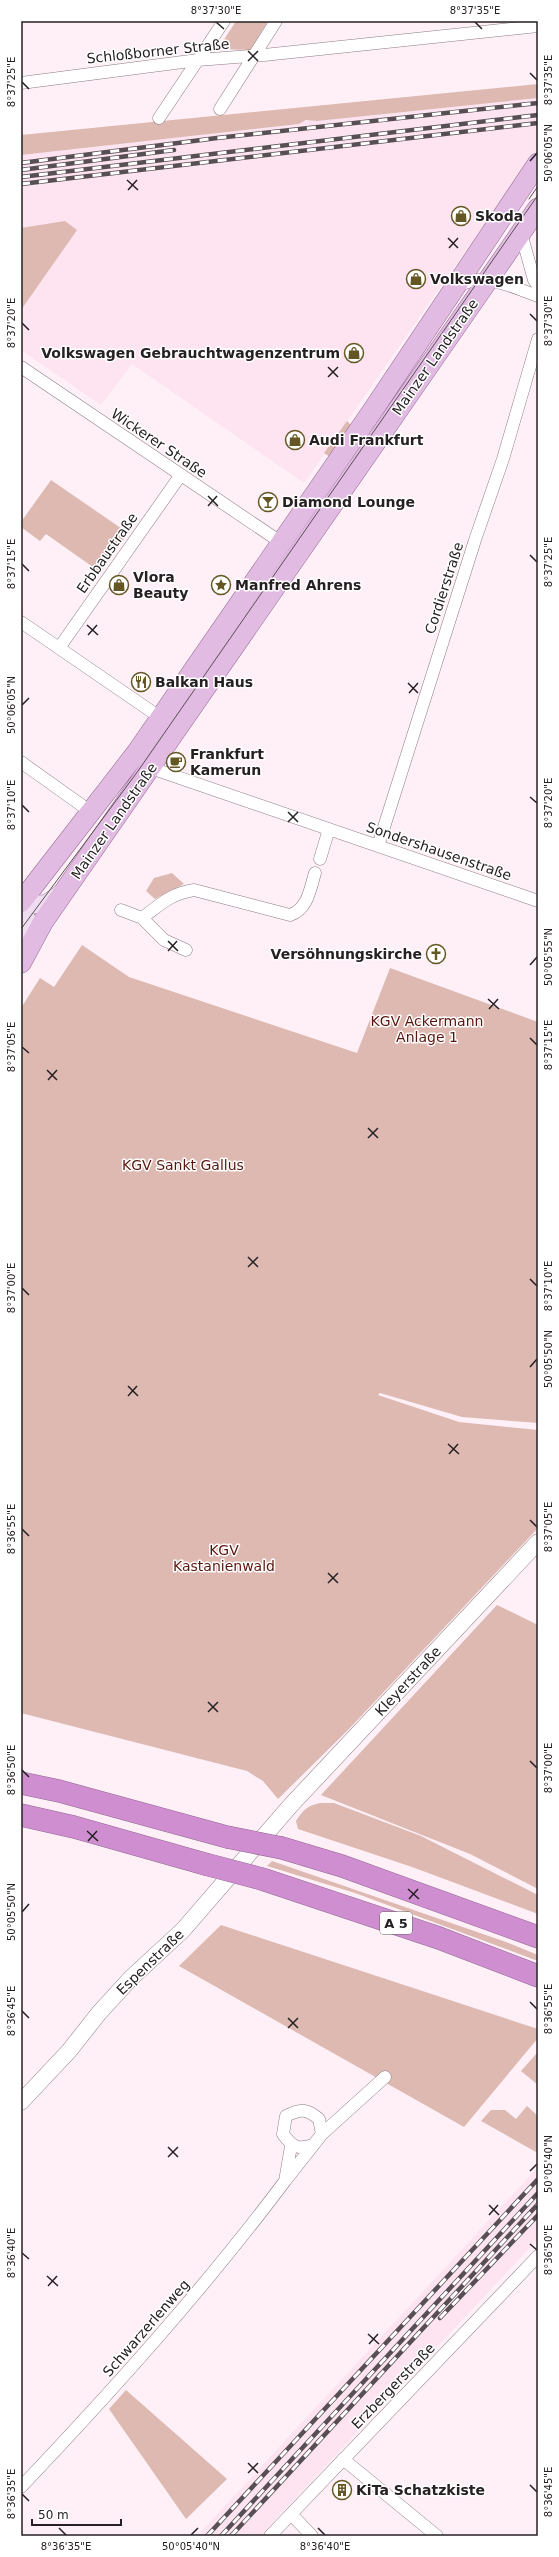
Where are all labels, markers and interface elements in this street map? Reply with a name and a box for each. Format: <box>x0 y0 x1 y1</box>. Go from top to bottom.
text: 8°37'30"E <box>191 5 241 16</box>
text: 8°37'35"E <box>450 5 500 16</box>
street label: Schloßborner Straße <box>86 36 230 66</box>
text: 8°37'35"E <box>543 55 554 105</box>
text: 8°37'25"E <box>6 57 17 107</box>
text: 50°06'05"N <box>543 124 554 182</box>
shop icon: Skoda <box>450 205 472 227</box>
place label: Skoda <box>475 208 523 224</box>
shop icon: Volkswagen <box>405 268 427 290</box>
place label: Volkswagen <box>430 271 524 287</box>
street label: Mainzer Landstraße <box>389 296 481 418</box>
text: 8°37'30"E <box>543 296 554 346</box>
text: 8°37'20"E <box>6 298 17 348</box>
shop icon: Volkswagen Gebrauchtwagenzentrum <box>343 342 365 364</box>
place label: Volkswagen Gebrauchtwagenzentrum <box>41 345 340 361</box>
street label: Wickerer Straße <box>108 405 210 481</box>
shop icon: Audi Frankfurt <box>284 429 306 451</box>
place label: Audi Frankfurt <box>309 432 424 448</box>
bar icon: Diamond Lounge <box>257 491 279 513</box>
place label: Diamond Lounge <box>282 494 415 510</box>
street label: Erbbaustraße <box>73 510 141 596</box>
text: 8°37'25"E <box>543 537 554 587</box>
text: 8°37'15"E <box>6 539 17 589</box>
street label: Cordierstraße <box>422 540 466 636</box>
place label: Vlora Beauty <box>133 569 188 601</box>
shop icon: Vlora Beauty <box>108 574 130 596</box>
place icon: Manfred Ahrens <box>210 574 232 596</box>
place label: Manfred Ahrens <box>235 577 361 593</box>
restaurant icon: Balkan Haus <box>130 671 152 693</box>
place label: Balkan Haus <box>155 674 253 690</box>
text: 50°06'05"N <box>6 676 17 734</box>
place label: Frankfurt Kamerun <box>190 746 264 778</box>
cafe icon: Frankfurt Kamerun <box>165 751 187 773</box>
street label: Mainzer Landstraße <box>68 760 160 882</box>
text: 8°37'20"E <box>543 778 554 828</box>
text: 8°37'10"E <box>6 780 17 830</box>
street label: Sondershausenstraße <box>364 819 514 883</box>
text: 50°05'55"N <box>543 928 554 986</box>
church icon: Versöhnungskirche <box>425 943 447 965</box>
place label: Versöhnungskirche <box>271 946 422 962</box>
park label: KGV Ackermann Anlage 1 <box>371 1013 483 1045</box>
text: 8°37'15"E <box>543 1020 554 1070</box>
text: 8°37'05"E <box>6 1022 17 1072</box>
park label: KGV Sankt Gallus <box>122 1157 244 1173</box>
text: 8°37'10"E <box>543 1261 554 1311</box>
text: 8°37'00"E <box>6 1263 17 1313</box>
text: 50°05'50"N <box>543 1330 554 1388</box>
text: 8°37'05"E <box>543 1502 554 1552</box>
text: 8°36'55"E <box>6 1504 17 1554</box>
park label: KGV Kastanienwald <box>173 1542 275 1574</box>
street label: Kleyerstraße <box>372 1643 444 1719</box>
text: 8°37'00"E <box>543 1743 554 1793</box>
text: 8°36'50"E <box>6 1745 17 1795</box>
text: 50°05'50"N <box>6 1883 17 1941</box>
road number: A 5 <box>380 1912 412 1934</box>
street label: Espenstraße <box>113 1926 187 1998</box>
text: 8°36'55"E <box>543 1984 554 2034</box>
text: 8°36'45"E <box>6 1986 17 2036</box>
text: 50°05'40"N <box>543 2135 554 2193</box>
text: 8°36'50"E <box>543 2225 554 2275</box>
text: 8°36'40"E <box>6 2228 17 2278</box>
street label: Schwarzerlenweg <box>100 2276 192 2380</box>
street label: Erzbergerstraße <box>348 2340 438 2432</box>
text: 8°36'45"E <box>543 2467 554 2517</box>
text: 8°36'35"E <box>6 2469 17 2519</box>
building icon: KiTa Schatzkiste <box>331 2479 353 2501</box>
place label: KiTa Schatzkiste <box>356 2482 485 2498</box>
scale bar <box>32 2501 121 2527</box>
text: 50 m <box>38 2508 69 2522</box>
text: 8°36'35"E <box>41 2541 91 2552</box>
text: 50°05'40"N <box>162 2541 220 2552</box>
text: 8°36'40"E <box>300 2541 350 2552</box>

